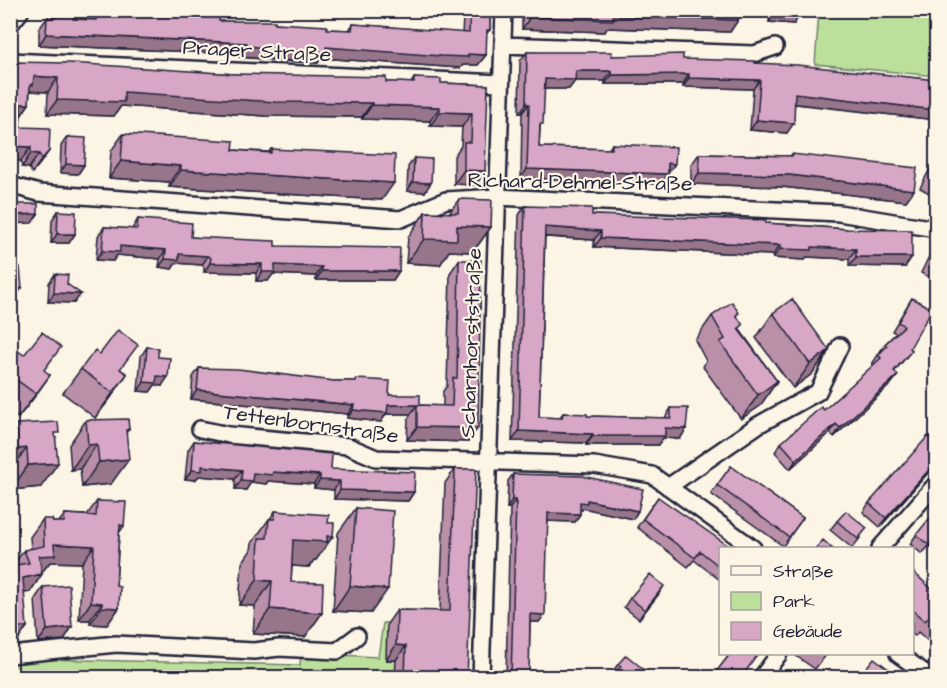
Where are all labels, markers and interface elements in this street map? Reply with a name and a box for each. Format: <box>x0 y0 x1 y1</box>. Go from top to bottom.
street label: Prager Straße <box>182 33 332 71</box>
street label: Richard-Dehmel-Straße <box>467 166 693 198</box>
street label: Scharnhorststraße <box>453 247 489 439</box>
street label: Tettenbornstraße <box>222 397 400 451</box>
legend <box>719 547 914 655</box>
text: Straße <box>773 559 834 584</box>
text: Park <box>773 589 815 614</box>
text: Gebäude <box>773 619 843 644</box>

